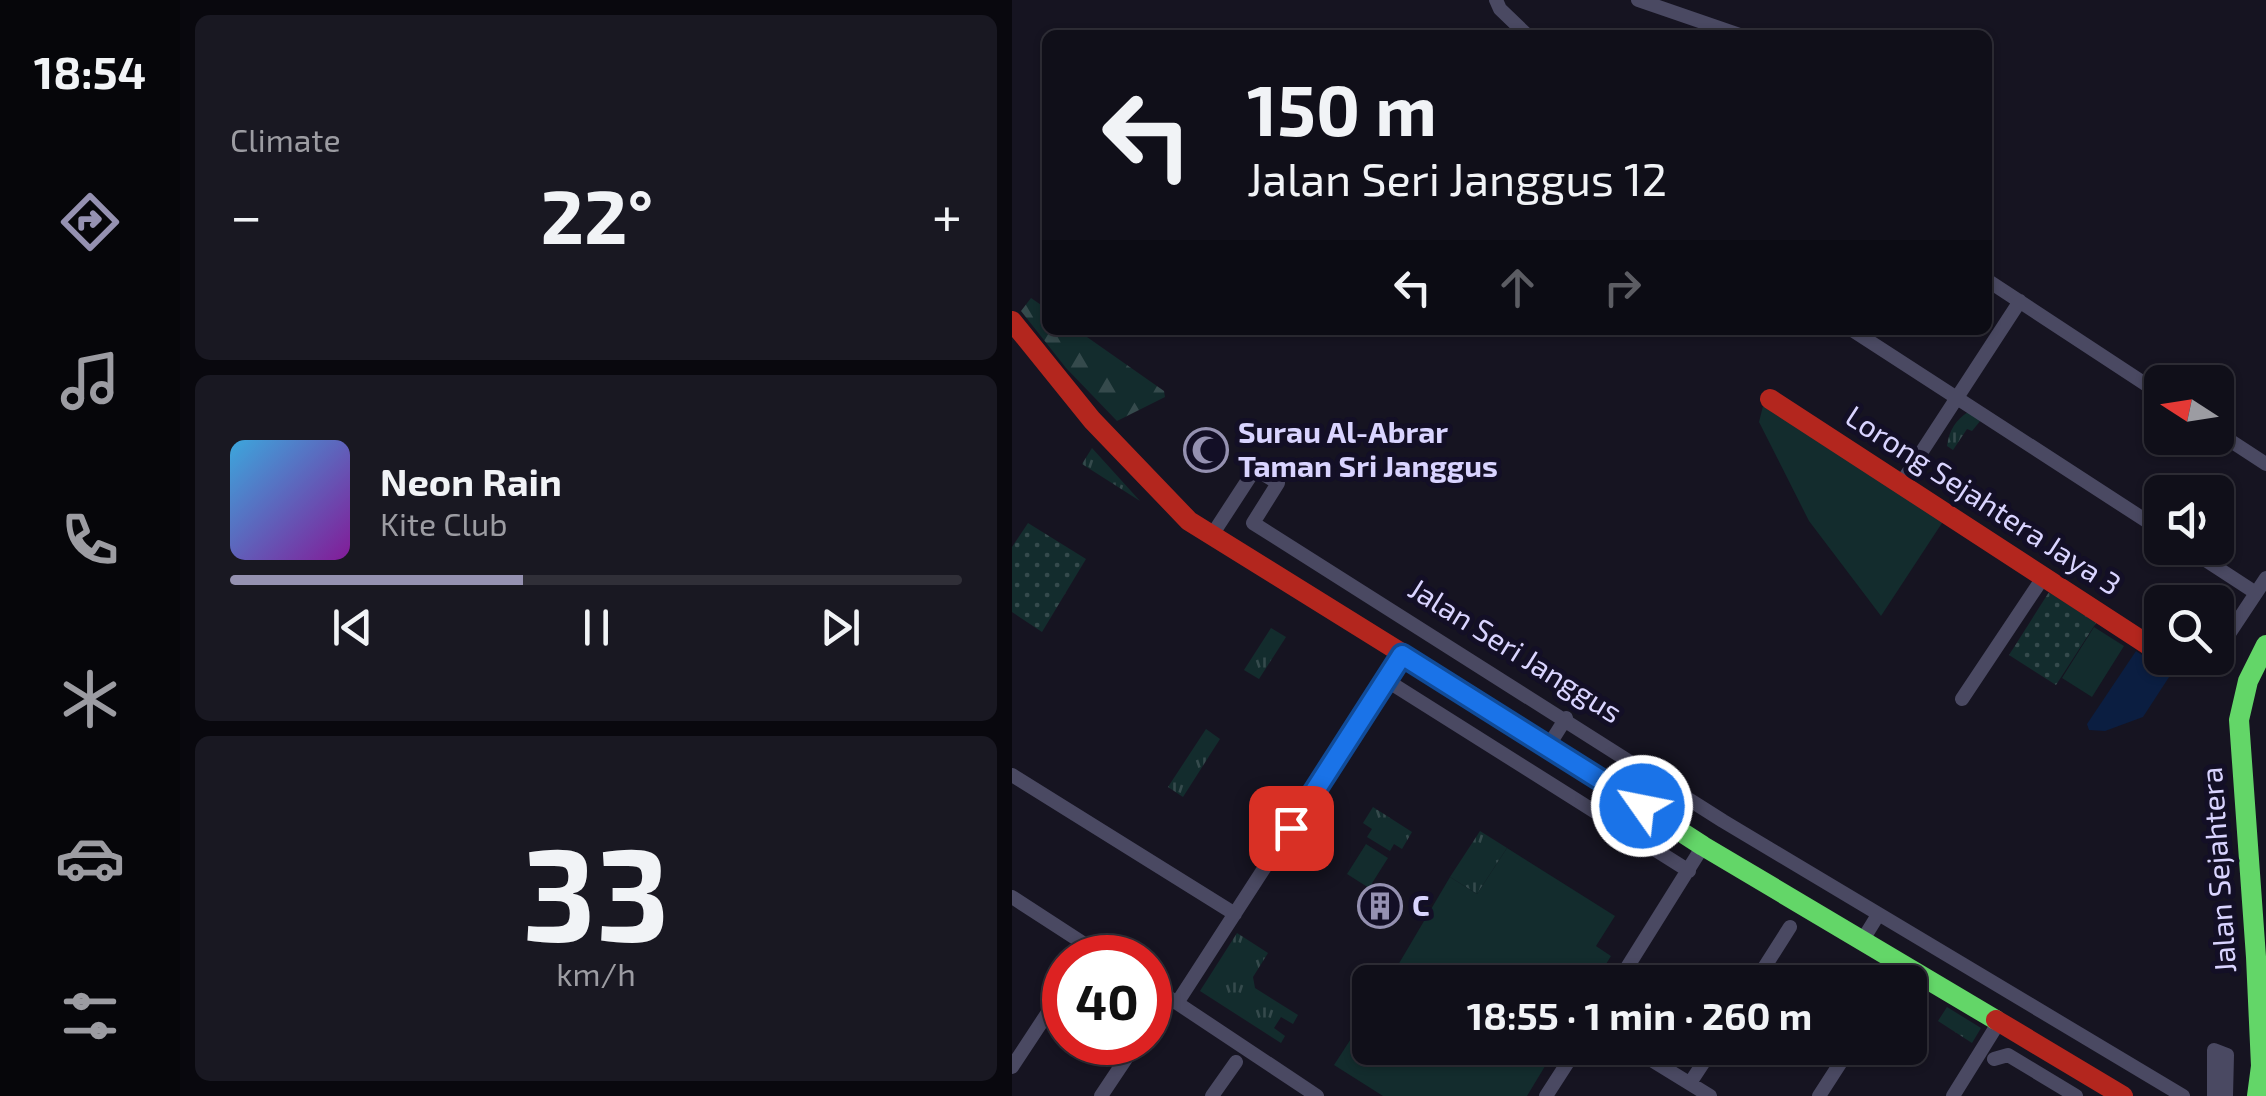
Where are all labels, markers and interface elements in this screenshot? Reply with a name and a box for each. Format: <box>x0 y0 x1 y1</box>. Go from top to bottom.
text: 18:54 <box>34 44 146 98</box>
text: 150 m <box>1247 66 1437 150</box>
icon: left <box>1082 70 1212 200</box>
text: Climate <box>230 120 341 158</box>
text: Jalan Seri Janggus 12 <box>1247 151 1667 205</box>
text: 22° <box>540 169 653 259</box>
text: − <box>230 181 262 247</box>
text: + <box>932 181 962 247</box>
icon: directions <box>55 187 125 257</box>
icon: left <box>1385 260 1440 315</box>
icon: ahead <box>1490 260 1545 315</box>
icon: right <box>1595 260 1650 315</box>
icon: music <box>55 346 125 416</box>
north arrow <box>2144 365 2234 455</box>
map controls <box>2144 365 2234 675</box>
street label: Lorong Sejahtera Jaya 3 <box>1840 397 2128 602</box>
place label: Surau Al-Abrar Taman Sri Janggus <box>1238 413 1498 483</box>
mosque icon: Surau Al-Abrar Taman Sri Janggus <box>1183 427 1229 473</box>
text: Neon Rain <box>380 458 562 504</box>
button: sound <box>2144 475 2234 565</box>
text: Kite Club <box>380 504 508 542</box>
icon: phone <box>55 505 125 575</box>
street label: Jalan Seri Janggus <box>1403 569 1629 729</box>
button: search <box>2144 585 2234 675</box>
icon: previous <box>325 600 380 655</box>
icon: pause <box>569 600 624 655</box>
icon: next <box>813 600 868 655</box>
icon: climate <box>55 664 125 734</box>
position arrow <box>1590 754 1694 858</box>
street label: Jalan Sejahtera <box>2192 766 2242 974</box>
pin <box>1249 786 1334 871</box>
icon: arrive <box>1264 801 1319 856</box>
text: 33 <box>522 811 670 967</box>
icon: car <box>55 823 125 893</box>
building icon: C <box>1357 883 1403 929</box>
place label: C <box>1412 886 1430 922</box>
speed limit sign: 40 <box>1042 935 1172 1065</box>
text: km/h <box>556 954 636 992</box>
icon: filters <box>55 981 125 1051</box>
text: 18:55 · 1 min · 260 m <box>1467 992 1812 1038</box>

